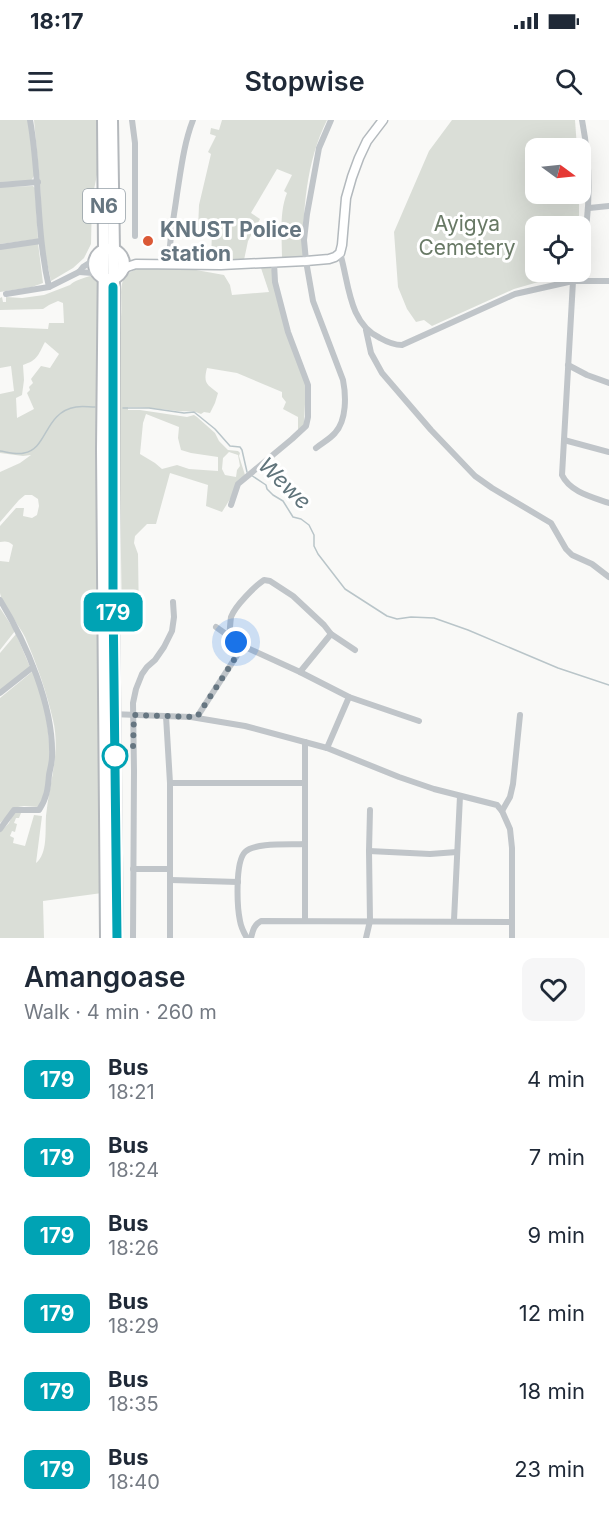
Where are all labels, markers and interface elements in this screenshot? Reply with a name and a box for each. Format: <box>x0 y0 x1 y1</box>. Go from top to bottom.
text: 18:17 <box>30 8 83 34</box>
icon: menu <box>24 65 57 98</box>
text: Stopwise <box>244 65 365 98</box>
icon: search <box>552 65 585 98</box>
north arrow <box>525 138 591 204</box>
map controls <box>525 138 591 282</box>
road number: N6 <box>83 189 125 223</box>
park label: Ayigya Cemetery <box>418 211 516 260</box>
button: locate <box>525 216 591 282</box>
place label: KNUST Police station <box>160 217 302 266</box>
marker: KNUST Police station <box>141 234 155 248</box>
water label: Wewe <box>253 452 317 514</box>
line badge: 179 <box>78 592 148 632</box>
text: 179 <box>96 600 130 625</box>
your location <box>221 627 251 657</box>
unlabelled marker <box>102 743 128 769</box>
button: heart <box>522 958 585 1021</box>
text: Amangoase <box>24 960 186 994</box>
text: Walk · 4 min · 260 m <box>24 1000 217 1024</box>
text: Bus <box>108 1054 149 1080</box>
text: 4 min <box>527 1066 585 1092</box>
text: 179 <box>40 1067 74 1092</box>
text: 18:21 <box>108 1080 155 1104</box>
text: Bus <box>108 1132 149 1158</box>
text: 7 min <box>529 1144 585 1170</box>
text: 179 <box>40 1145 74 1170</box>
text: 18:24 <box>108 1158 159 1182</box>
text: Bus <box>108 1210 149 1236</box>
text: 9 min <box>528 1222 585 1248</box>
text: 179 <box>40 1223 74 1248</box>
text: 18:26 <box>108 1236 159 1260</box>
text: Bus <box>108 1288 149 1314</box>
text: 12 min <box>519 1300 585 1326</box>
text: 179 <box>40 1301 74 1326</box>
text: 18:29 <box>108 1314 159 1338</box>
text: Bus <box>108 1366 149 1392</box>
text: 18 min <box>519 1378 585 1404</box>
text: 179 <box>40 1379 74 1404</box>
text: 18:35 <box>108 1392 159 1416</box>
text: Bus <box>108 1444 149 1470</box>
text: 23 min <box>514 1456 585 1482</box>
text: 179 <box>40 1457 74 1482</box>
text: 18:40 <box>108 1470 160 1494</box>

